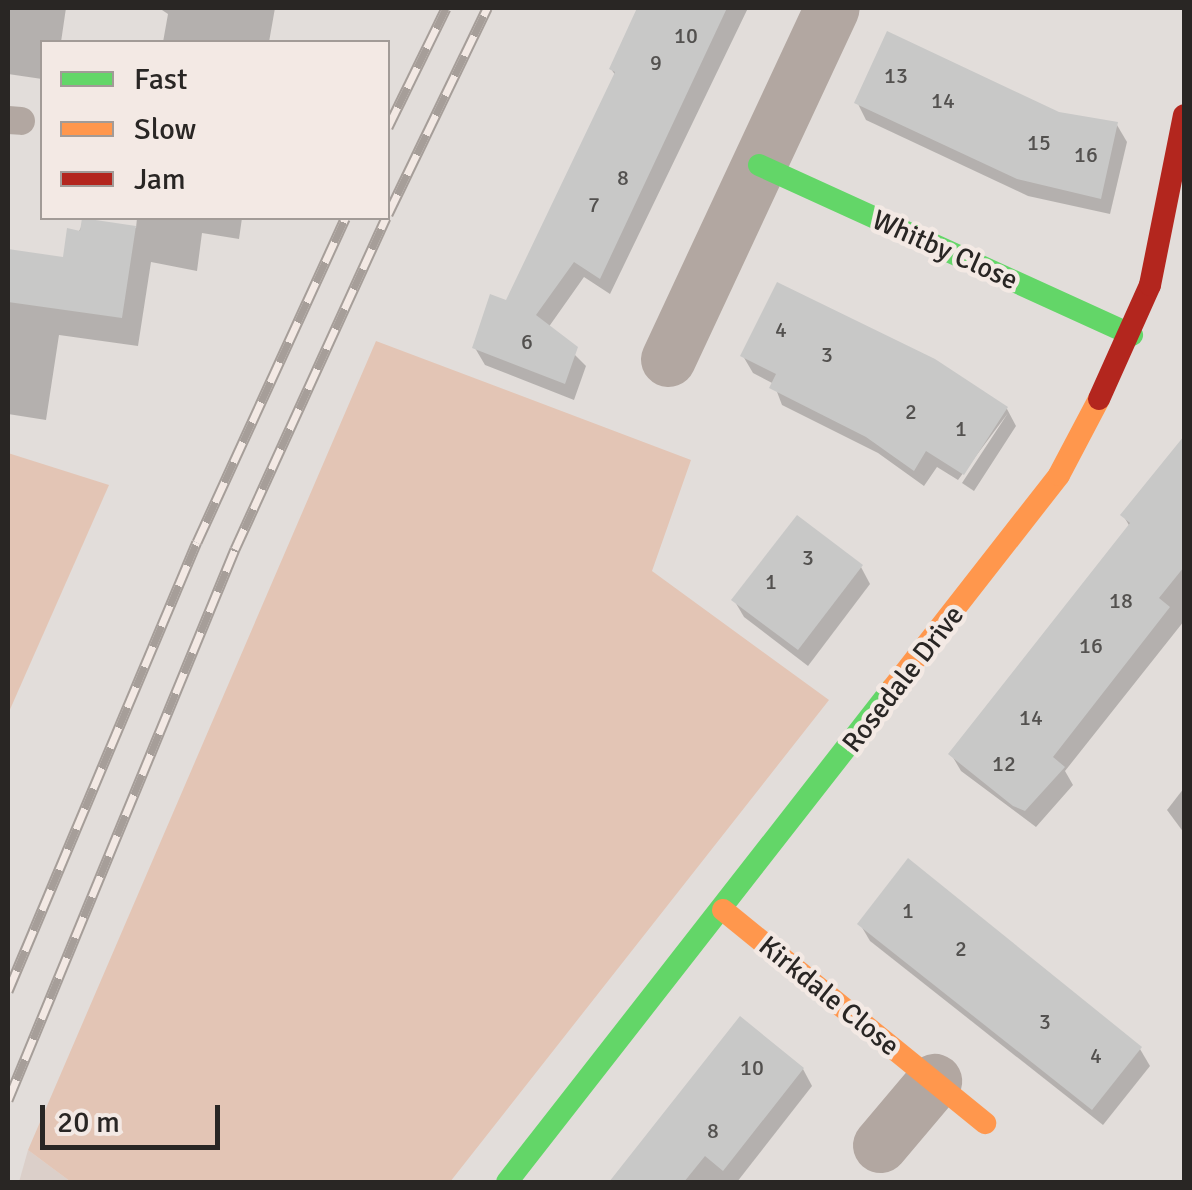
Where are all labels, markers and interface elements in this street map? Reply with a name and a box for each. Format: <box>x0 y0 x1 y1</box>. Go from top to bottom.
house number: 10 <box>674 23 698 49</box>
legend <box>40 40 390 220</box>
house number: 9 <box>650 50 662 76</box>
text: Fast <box>134 61 187 98</box>
house number: 13 <box>884 63 908 89</box>
house number: 14 <box>931 88 955 114</box>
text: Slow <box>134 111 196 148</box>
house number: 15 <box>1027 130 1051 156</box>
house number: 16 <box>1074 142 1098 168</box>
text: Jam <box>134 161 186 198</box>
house number: 8 <box>617 165 629 191</box>
house number: 7 <box>588 192 600 218</box>
street label: Whitby Close <box>867 203 1023 297</box>
house number: 4 <box>775 317 787 343</box>
house number: 6 <box>521 329 533 355</box>
house number: 3 <box>821 342 833 368</box>
house number: 2 <box>905 399 917 425</box>
house number: 1 <box>955 416 967 442</box>
house number: 3 <box>802 545 814 571</box>
house number: 1 <box>765 569 777 595</box>
house number: 18 <box>1109 588 1133 614</box>
street label: Rosedale Drive <box>835 599 971 759</box>
house number: 16 <box>1079 633 1103 659</box>
house number: 14 <box>1019 705 1043 731</box>
house number: 12 <box>992 751 1016 777</box>
house number: 1 <box>902 898 914 924</box>
street label: Kirkdale Close <box>752 929 906 1063</box>
house number: 2 <box>955 936 967 962</box>
house number: 3 <box>1039 1009 1051 1035</box>
house number: 4 <box>1090 1043 1102 1069</box>
house number: 10 <box>740 1055 764 1081</box>
scale bar <box>45 1085 225 1147</box>
text: 20 m <box>57 1104 120 1141</box>
house number: 8 <box>707 1118 719 1144</box>

